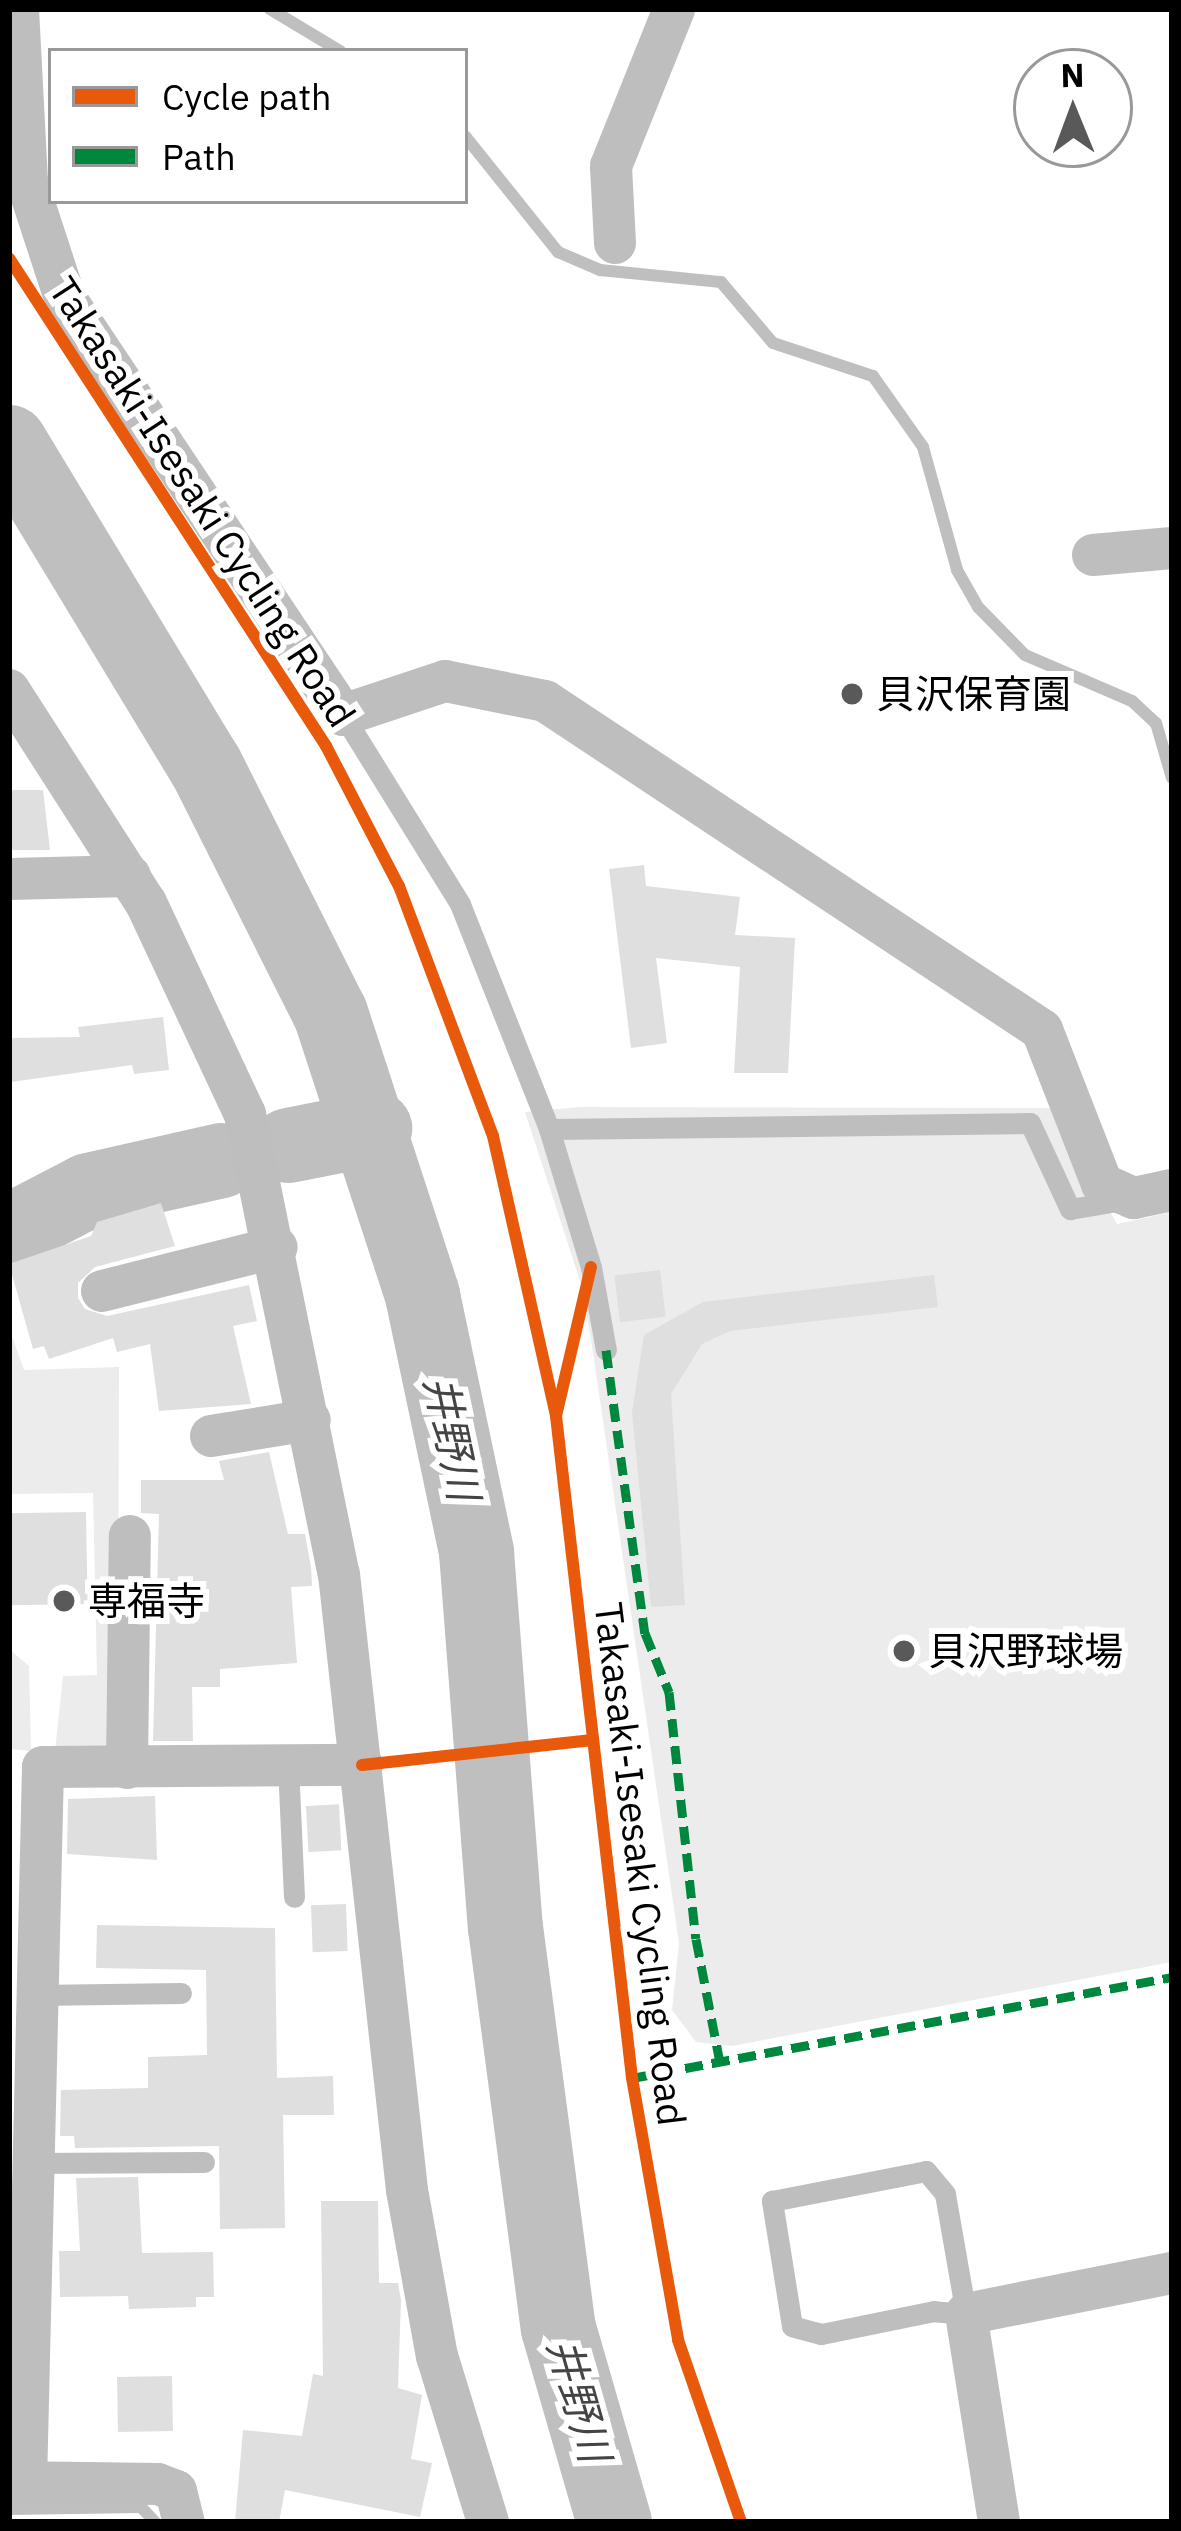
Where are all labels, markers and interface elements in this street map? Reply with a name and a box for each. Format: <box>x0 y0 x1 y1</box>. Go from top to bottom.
legend <box>48 48 468 204</box>
north arrow <box>1013 48 1133 168</box>
text: N <box>1060 53 1085 96</box>
text: Cycle path <box>162 73 332 120</box>
text: Path <box>162 133 236 180</box>
street label: Takasaki-Isesaki Cycling Road <box>39 268 365 736</box>
place label: 貝沢保育園 <box>876 671 1071 717</box>
marker: 貝沢保育園 <box>839 681 865 707</box>
water label: 井野川 <box>414 1371 490 1505</box>
place label: 専福寺 <box>88 1578 205 1624</box>
marker: 専福寺 <box>51 1588 77 1614</box>
street label: Takasaki-Isesaki Cycling Road <box>585 1600 695 2128</box>
place label: 貝沢野球場 <box>928 1628 1123 1674</box>
marker: 貝沢野球場 <box>891 1638 917 1664</box>
water label: 井野川 <box>537 2332 621 2468</box>

